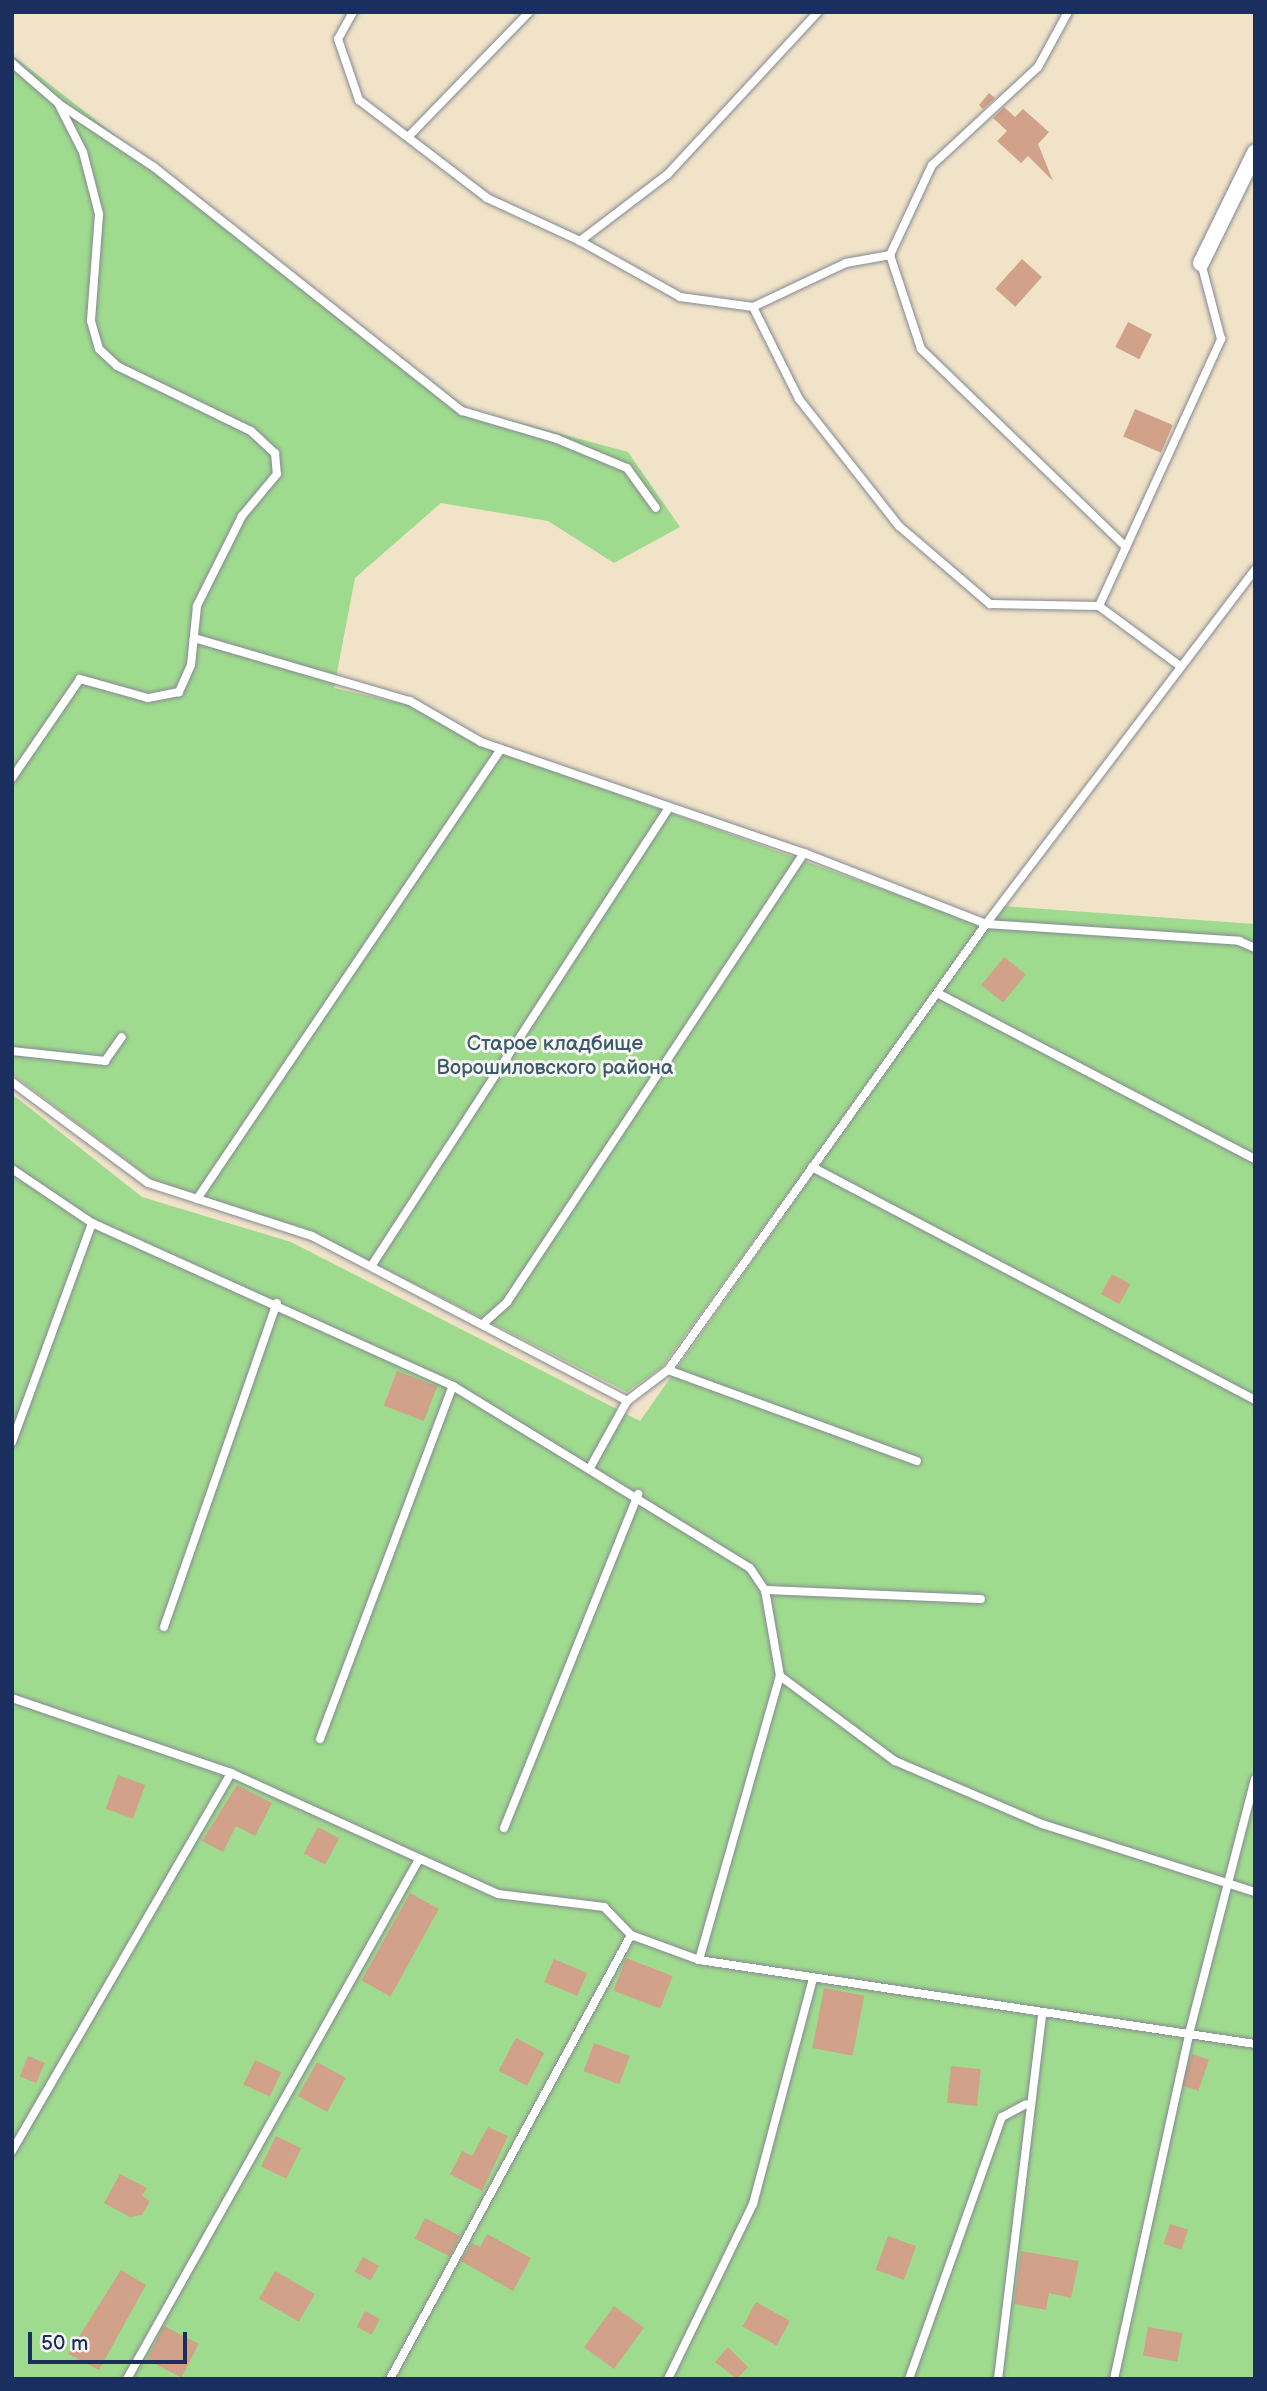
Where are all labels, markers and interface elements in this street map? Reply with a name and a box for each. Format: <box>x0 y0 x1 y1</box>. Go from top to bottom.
park label: Старое кладбище Ворошиловского района <box>437 1031 673 1081</box>
scale bar <box>32 2318 191 2362</box>
text: 50 m <box>41 2331 88 2356</box>

